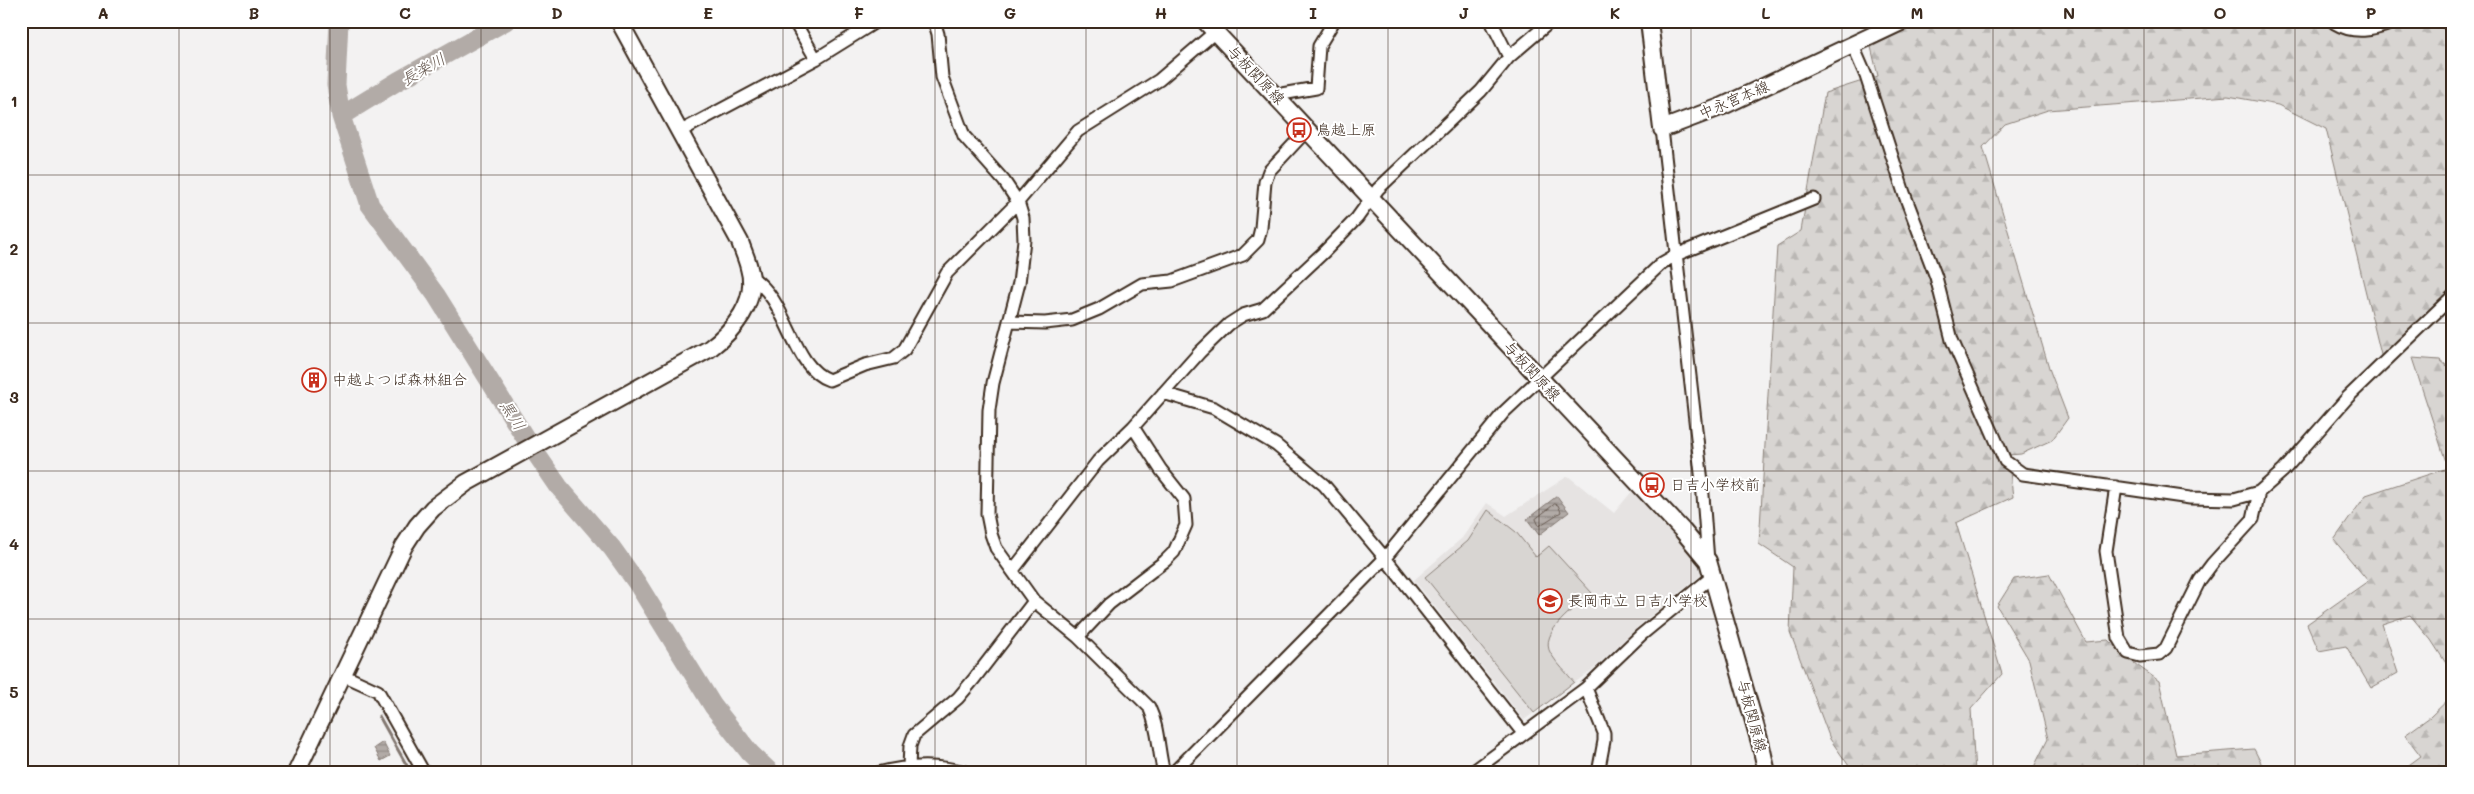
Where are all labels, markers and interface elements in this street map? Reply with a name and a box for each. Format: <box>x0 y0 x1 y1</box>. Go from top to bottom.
text: A <box>97 2 109 23</box>
text: B <box>249 2 259 23</box>
text: C <box>399 2 411 23</box>
text: D <box>551 2 563 23</box>
text: E <box>703 2 713 23</box>
text: F <box>854 2 864 23</box>
text: G <box>1004 2 1016 23</box>
text: H <box>1155 2 1167 23</box>
text: I <box>1309 2 1317 23</box>
text: J <box>1459 2 1469 23</box>
text: K <box>1610 2 1620 23</box>
text: L <box>1761 2 1771 23</box>
text: M <box>1911 2 1923 23</box>
text: N <box>2063 2 2075 23</box>
text: O <box>2214 2 2227 23</box>
text: P <box>2366 2 2377 23</box>
street label: 与板関原線 <box>1223 40 1290 108</box>
water label: 長楽川 <box>397 47 449 90</box>
street label: 中永宮本線 <box>1695 75 1772 123</box>
text: 1 <box>10 90 18 111</box>
bus stop icon: 鳥越上原 <box>1286 117 1312 143</box>
place label: 鳥越上原 <box>1316 119 1376 139</box>
text: 2 <box>10 238 19 259</box>
street label: 与板関原線 <box>1500 336 1566 405</box>
building icon: 中越よつば森林組合 <box>301 367 327 393</box>
place label: 中越よつば森林組合 <box>332 369 467 389</box>
text: 3 <box>9 386 19 407</box>
water label: 黒川 <box>496 396 531 434</box>
bus stop icon: 日吉小学校前 <box>1639 472 1665 498</box>
place label: 日吉小学校前 <box>1670 474 1760 494</box>
text: 4 <box>9 533 19 554</box>
school or university icon: 長岡市立 日吉小学校 <box>1537 588 1563 614</box>
place label: 長岡市立 日吉小学校 <box>1568 590 1708 610</box>
street label: 与板関原線 <box>1734 677 1772 755</box>
text: 5 <box>9 681 19 702</box>

